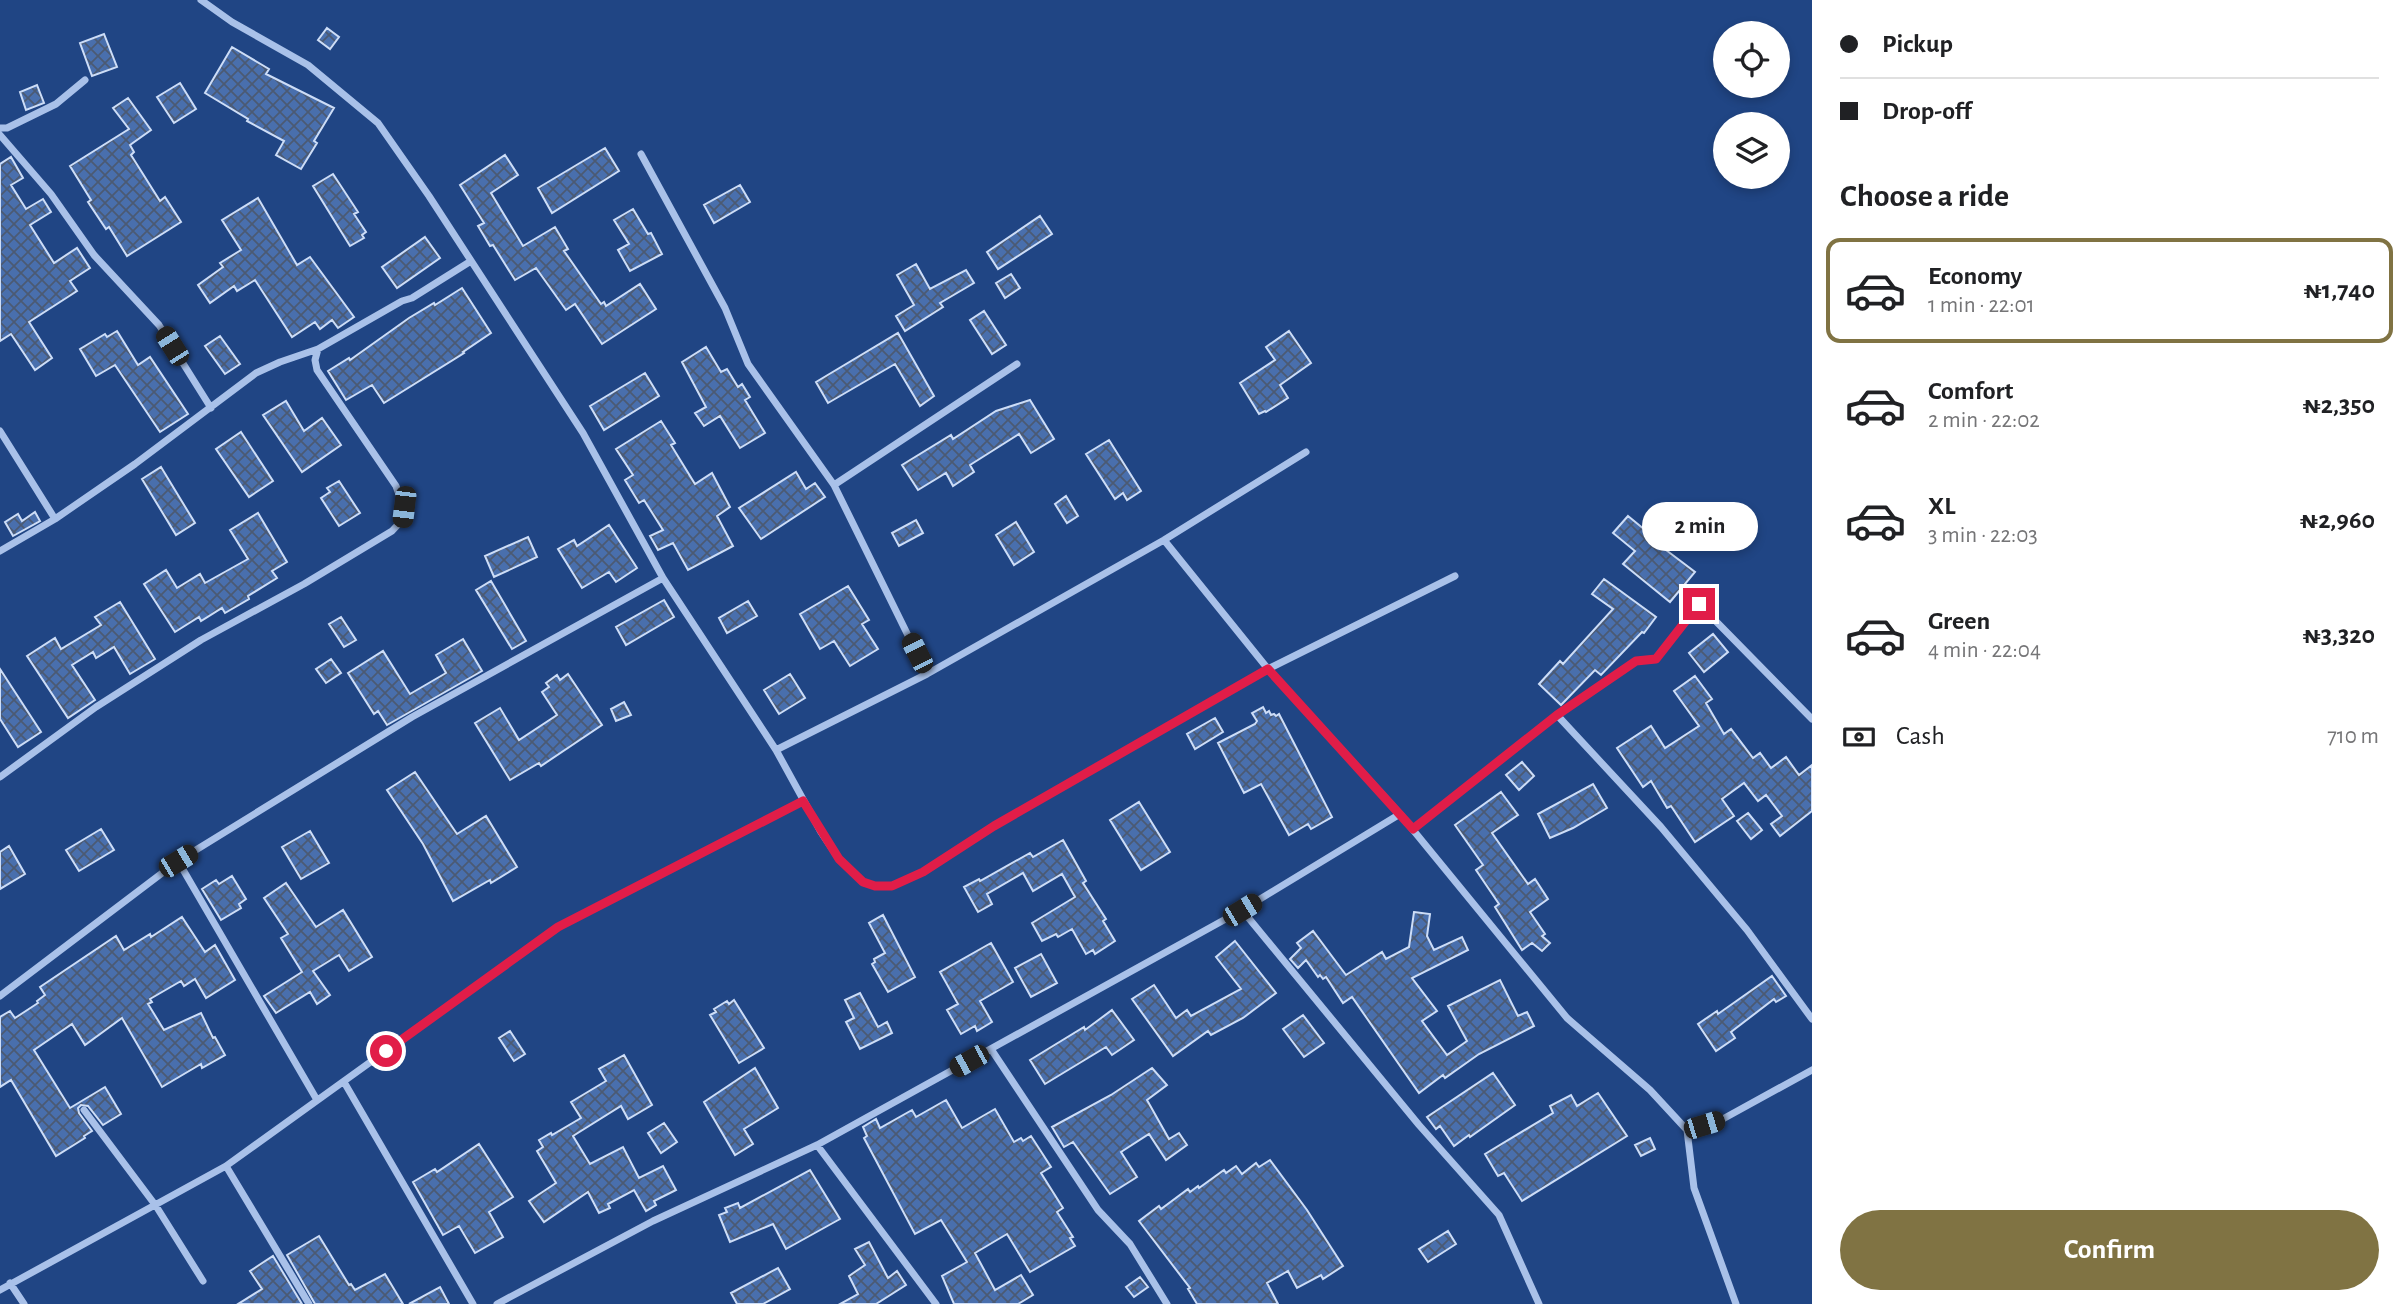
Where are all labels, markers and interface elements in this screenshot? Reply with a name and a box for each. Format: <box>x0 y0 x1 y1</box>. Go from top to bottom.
map controls <box>1713 21 1790 189</box>
button: locate <box>1713 21 1790 98</box>
text: Pickup <box>1882 31 1953 57</box>
text: Drop-off <box>1882 98 1971 124</box>
button: layers <box>1713 112 1790 189</box>
text: Choose a ride <box>1840 180 2009 212</box>
icon: car <box>1844 259 1907 322</box>
text: Economy <box>1928 263 2022 289</box>
text: ₦1,740 <box>2303 277 2375 303</box>
text: 1 min · 22:01 <box>1928 294 2035 317</box>
car <box>152 323 193 369</box>
icon: car <box>1844 374 1907 437</box>
text: Comfort <box>1928 378 2013 404</box>
text: ₦2,350 <box>2302 392 2375 418</box>
text: 2 min · 22:02 <box>1928 409 2040 432</box>
car <box>392 485 417 529</box>
icon: car <box>1844 489 1907 552</box>
text: XL <box>1928 493 1955 519</box>
callout: 2 min <box>1641 503 1757 552</box>
text: ₦2,960 <box>2300 507 2375 533</box>
text: 2 min <box>1674 515 1726 538</box>
text: 3 min · 22:03 <box>1928 524 2038 547</box>
route end <box>1683 588 1715 620</box>
icon: car <box>1844 604 1907 667</box>
text: Green <box>1928 608 1990 634</box>
text: ₦3,320 <box>2303 622 2375 648</box>
car <box>899 630 936 676</box>
text: 4 min · 22:04 <box>1928 639 2041 662</box>
icon: cash <box>1840 718 1878 756</box>
text: Cash <box>1896 723 1945 749</box>
text: 710 m <box>2327 725 2379 748</box>
car <box>155 841 202 881</box>
car <box>1219 890 1266 930</box>
route start <box>370 1035 402 1067</box>
car <box>946 1042 993 1080</box>
car <box>1681 1109 1728 1141</box>
button: Confirm <box>1840 1210 2379 1290</box>

